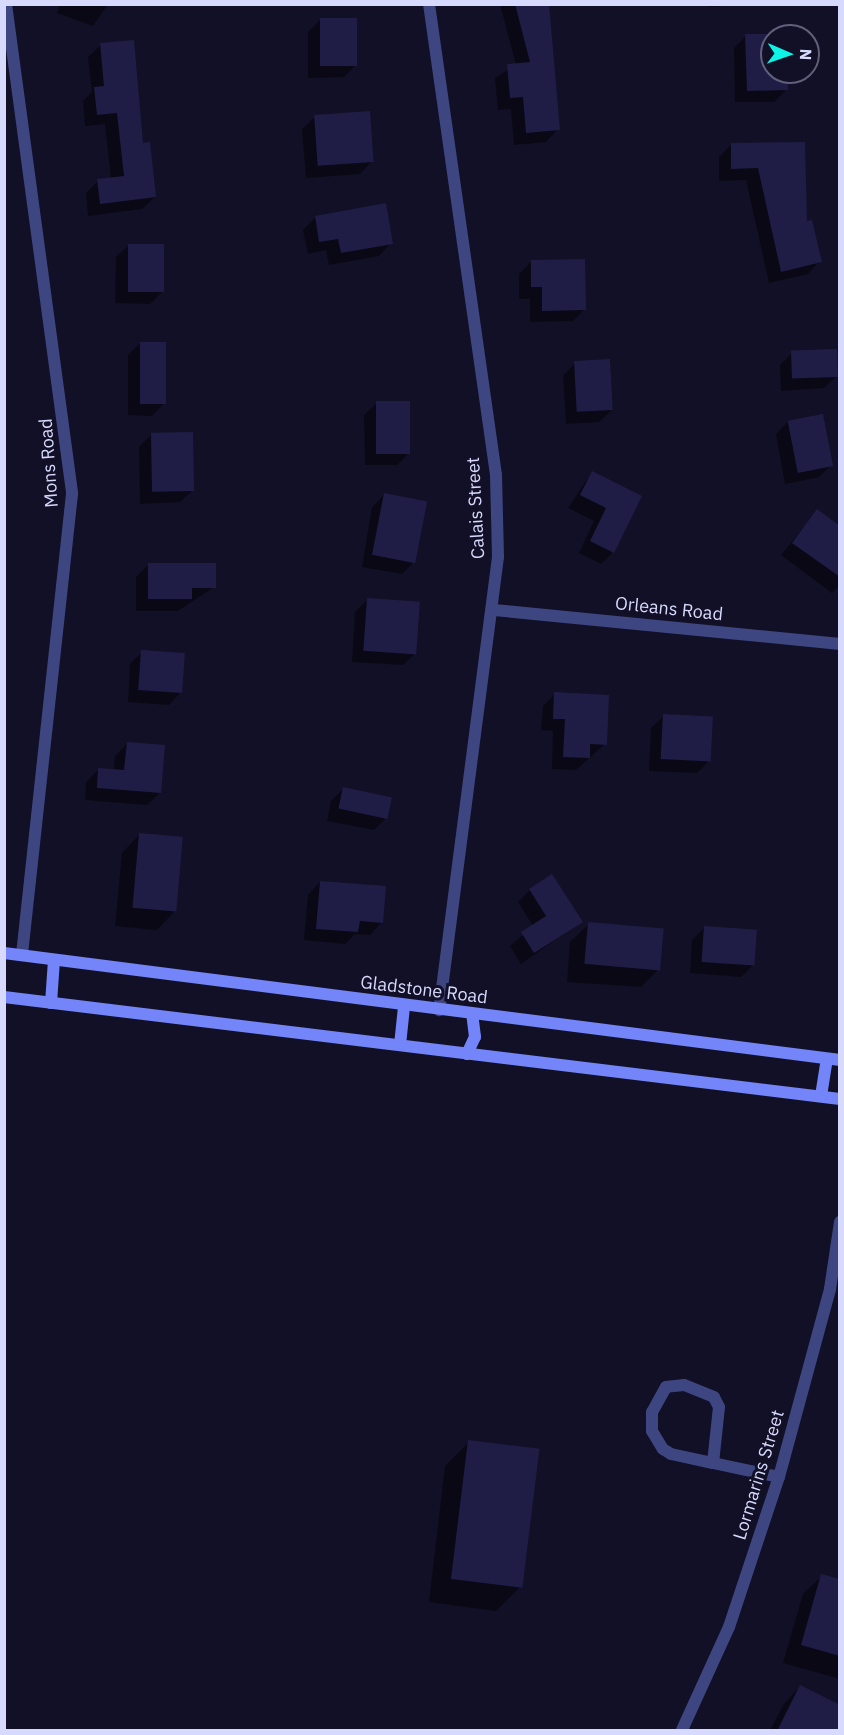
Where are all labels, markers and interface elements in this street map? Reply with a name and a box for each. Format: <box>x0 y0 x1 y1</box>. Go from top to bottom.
north arrow <box>760 24 820 84</box>
text: N <box>796 48 816 61</box>
street label: Mons Road <box>35 418 63 508</box>
street label: Calais Street <box>463 456 489 560</box>
street label: Orleans Road <box>614 593 724 625</box>
street label: Gladstone Road <box>359 971 489 1009</box>
street label: Lormarins Street <box>729 1407 789 1543</box>

